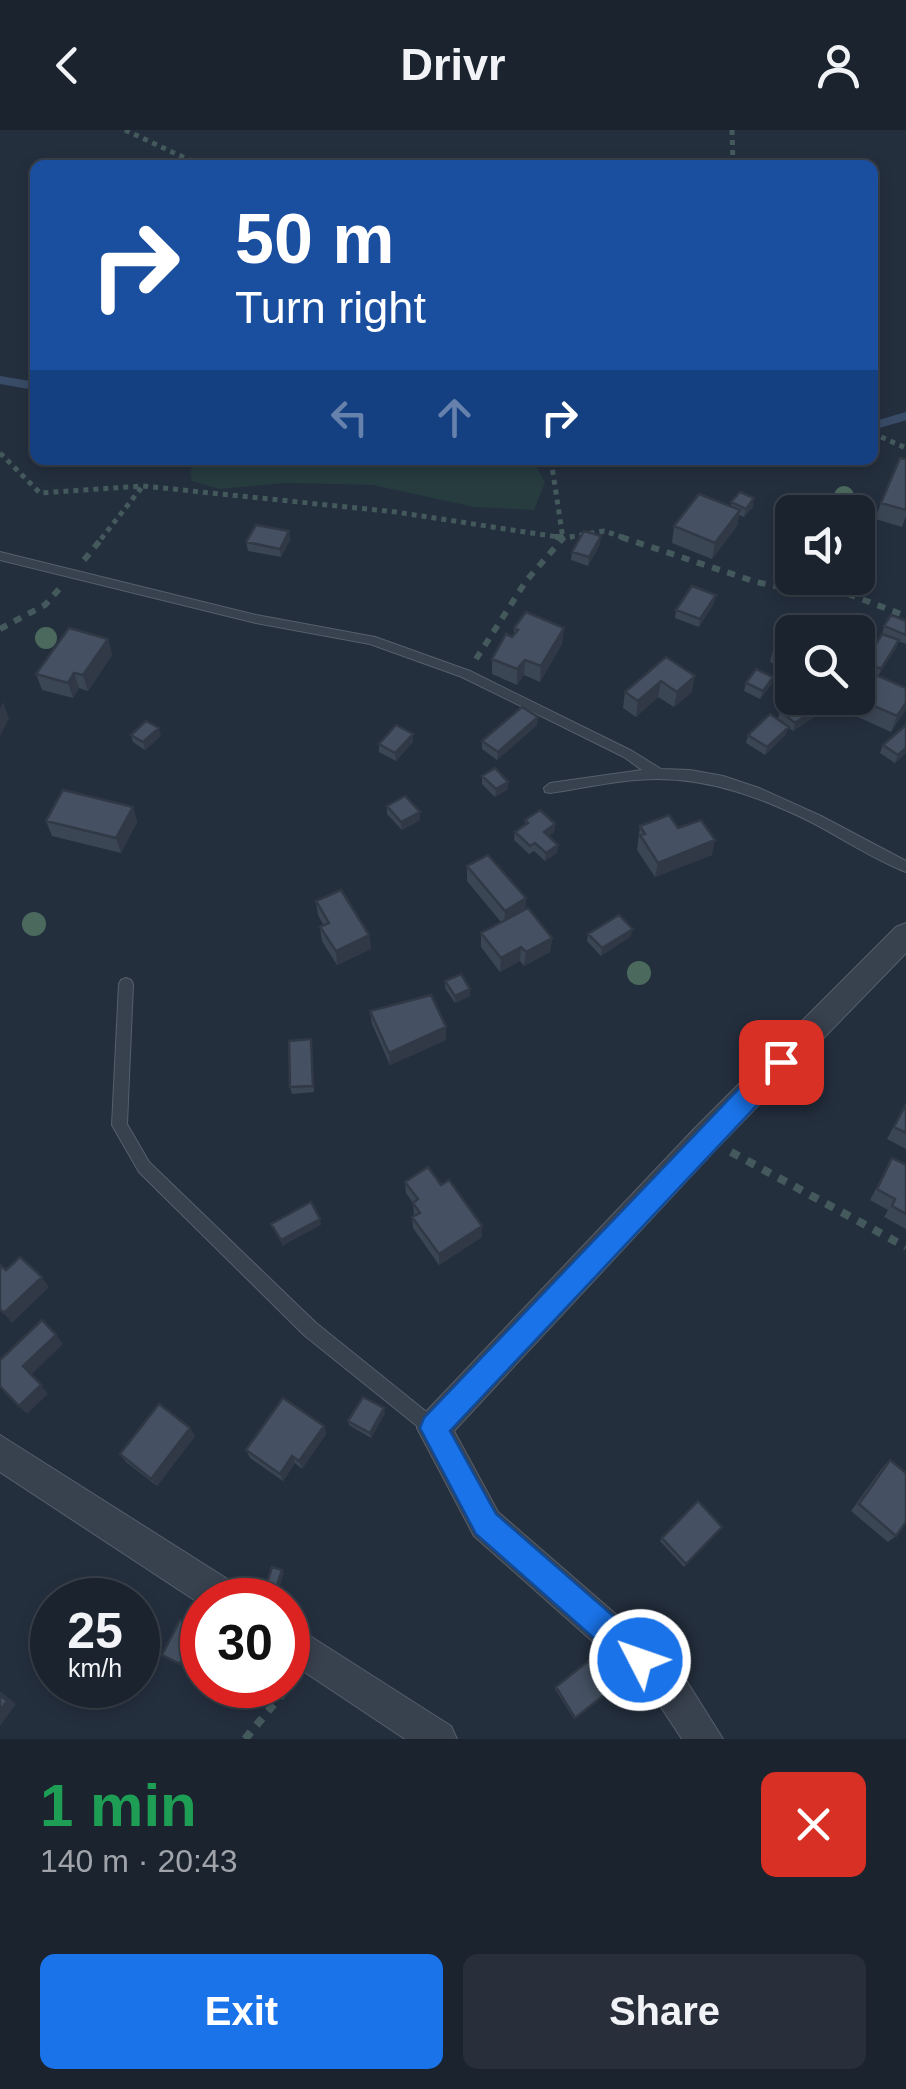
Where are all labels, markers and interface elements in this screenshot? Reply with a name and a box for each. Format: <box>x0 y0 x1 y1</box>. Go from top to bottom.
icon: back <box>40 38 95 93</box>
icon: person <box>811 38 866 93</box>
text: Drivr <box>400 39 506 90</box>
icon: right <box>70 200 200 330</box>
text: 50 m <box>235 200 395 278</box>
text: Turn right <box>235 282 426 333</box>
icon: left <box>322 390 377 445</box>
icon: ahead <box>427 390 482 445</box>
icon: right <box>532 390 587 445</box>
map controls <box>775 495 875 715</box>
button: sound <box>775 495 875 595</box>
button: search <box>775 615 875 715</box>
pin <box>739 1020 824 1105</box>
icon: arrive <box>754 1035 809 1090</box>
speed limit sign: 30 <box>180 1578 310 1708</box>
text: 25 <box>67 1603 123 1659</box>
position arrow <box>588 1608 692 1712</box>
text: km/h <box>68 1654 122 1682</box>
text: 1 min <box>40 1772 197 1839</box>
button: close <box>761 1772 866 1877</box>
text: 140 m · 20:43 <box>40 1843 237 1879</box>
button: Exit <box>40 1954 443 2069</box>
button: Share <box>463 1954 866 2069</box>

